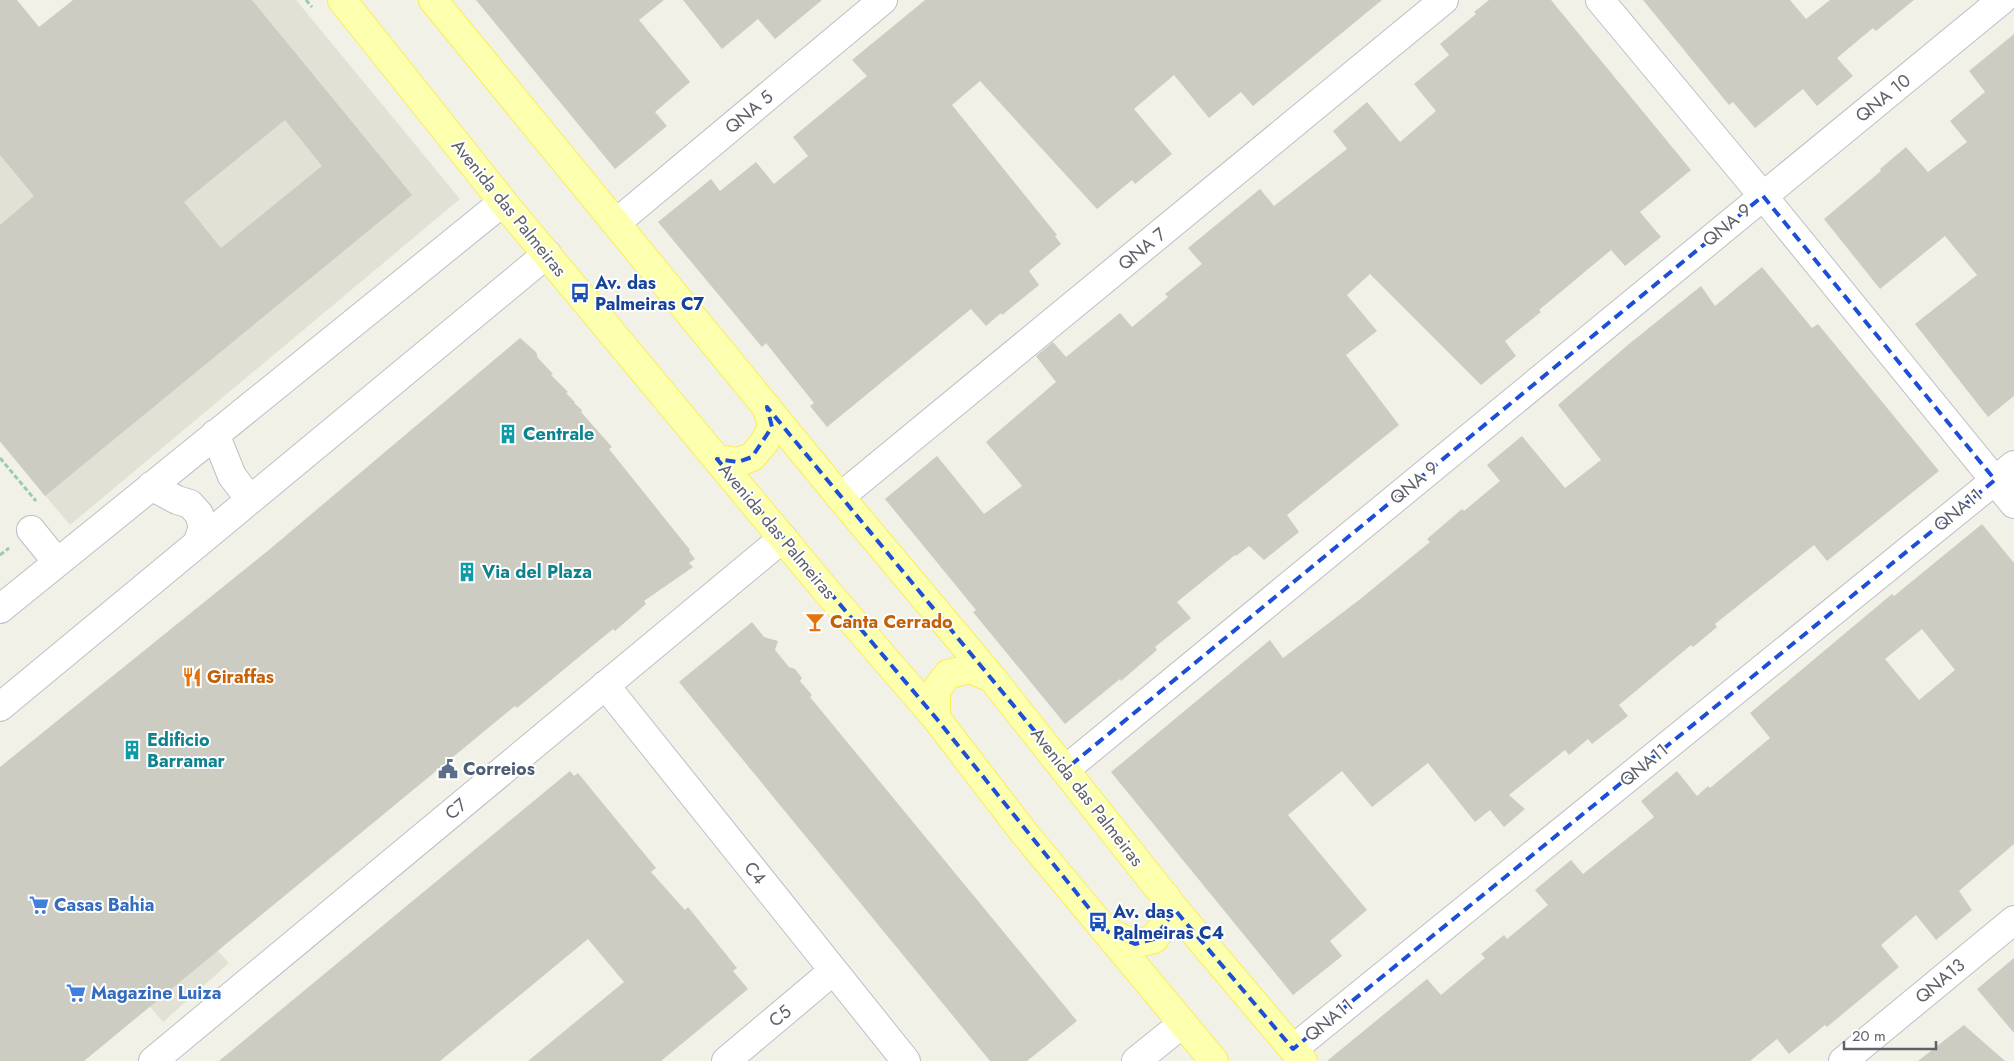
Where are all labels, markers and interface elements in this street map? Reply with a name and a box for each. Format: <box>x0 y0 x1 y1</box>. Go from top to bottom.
street label: QNA 10 <box>1850 68 1916 128</box>
street label: QNA 5 <box>719 84 779 140</box>
street label: Avenida das Palmeiras <box>445 134 573 282</box>
street label: QNA 9 <box>1697 197 1757 253</box>
street label: QNA 7 <box>1112 221 1172 276</box>
place label: Av. das Palmeiras C7 <box>594 270 704 317</box>
bus stop icon: Av. das Palmeiras C7 <box>569 282 591 304</box>
place label: Centrale <box>523 421 594 447</box>
building icon: Centrale <box>497 423 519 445</box>
street label: QNA 9 <box>1384 455 1444 511</box>
street label: Avenida das Palmeiras <box>712 457 842 605</box>
street label: QNA11 <box>1928 482 1988 538</box>
place label: Via del Plaza <box>481 559 592 585</box>
building icon: Via del Plaza <box>456 561 478 583</box>
place label: Canta Cerrado <box>830 609 953 635</box>
bar icon: Canta Cerrado <box>804 611 826 633</box>
place label: Giraffas <box>207 664 274 690</box>
restaurant icon: Giraffas <box>181 666 203 688</box>
street label: Avenida das Palmeiras <box>1024 722 1150 872</box>
place label: Edificio Barramar <box>147 727 226 774</box>
street label: QNA11 <box>1614 737 1674 793</box>
building icon: Edificio Barramar <box>121 739 143 761</box>
place label: Correios <box>463 756 535 782</box>
public building icon: Correios <box>437 758 459 780</box>
street label: C7 <box>439 792 473 826</box>
street label: C4 <box>738 856 772 890</box>
place label: Casas Bahia <box>54 892 154 918</box>
supermarket icon: Casas Bahia <box>28 894 50 916</box>
place label: Av. das Palmeiras C4 <box>1112 899 1224 946</box>
bus stop icon: Av. das Palmeiras C4 <box>1087 911 1109 933</box>
street label: QNA13 <box>1909 952 1971 1010</box>
place label: Magazine Luiza <box>91 980 221 1006</box>
supermarket icon: Magazine Luiza <box>65 982 87 1004</box>
street label: QNA11 <box>1299 992 1359 1048</box>
street label: C5 <box>763 999 797 1033</box>
scale bar <box>1844 1018 1936 1050</box>
text: 20 m <box>1852 1025 1886 1047</box>

